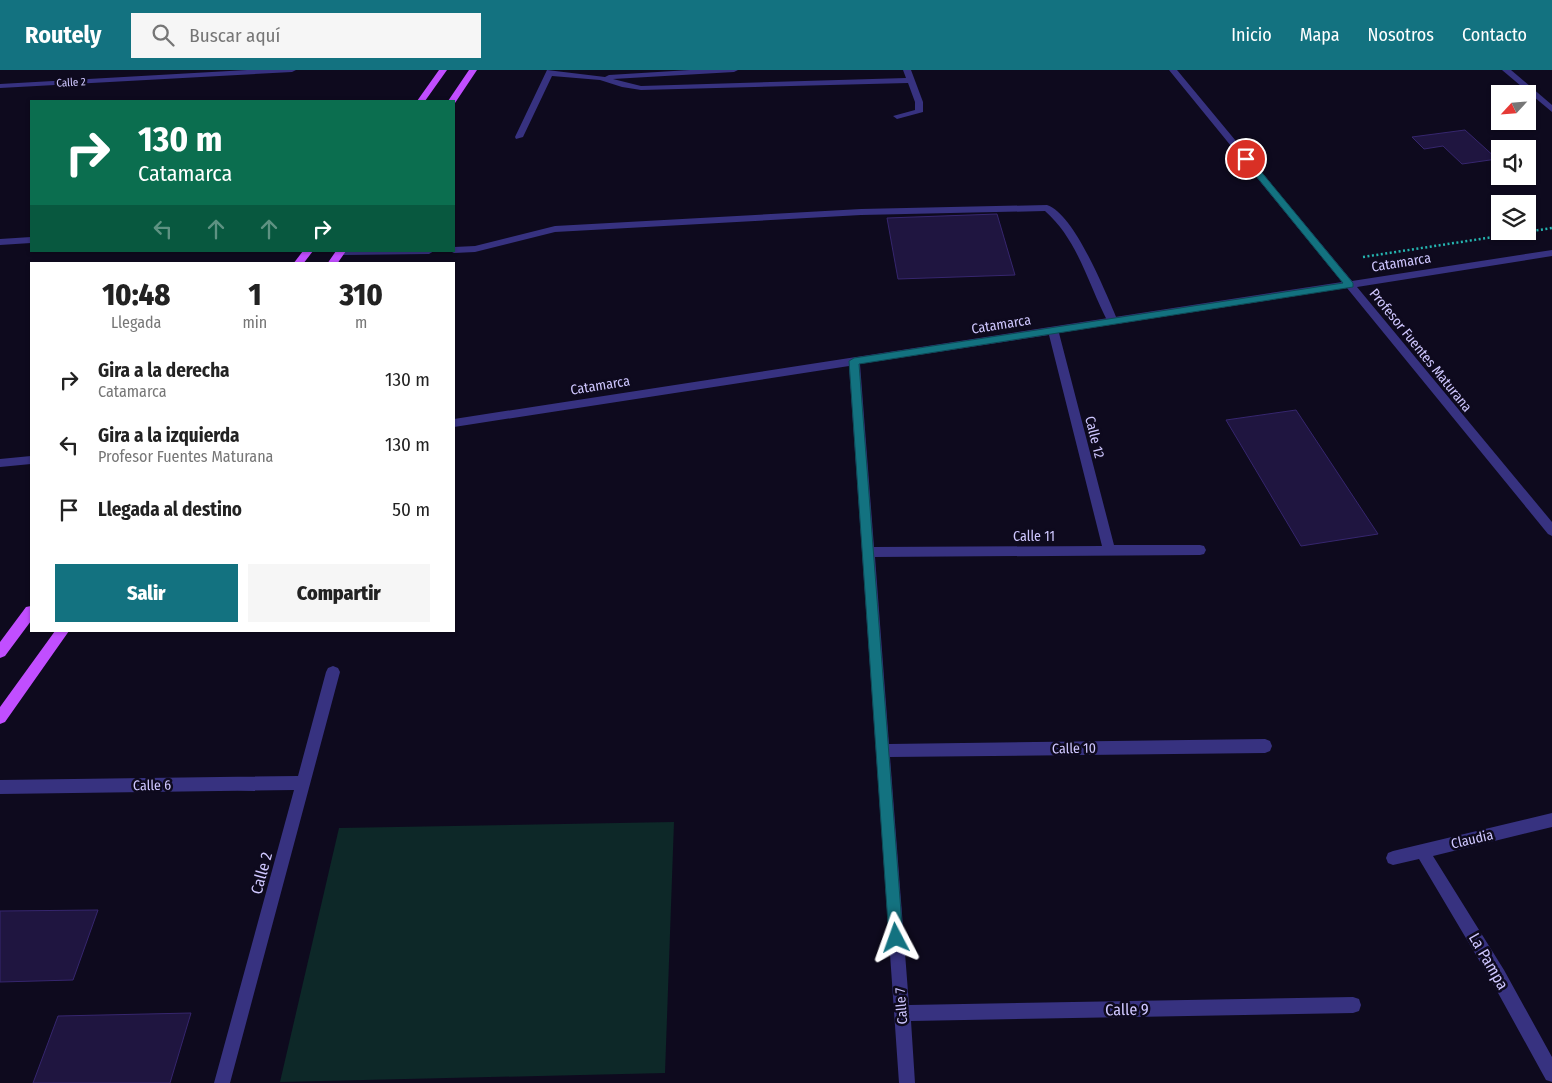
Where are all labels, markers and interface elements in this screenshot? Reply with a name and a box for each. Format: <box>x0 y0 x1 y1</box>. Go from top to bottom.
search box <box>131 13 481 58</box>
text: Routely <box>25 21 101 49</box>
icon: search <box>149 21 177 49</box>
text: Buscar aquí <box>189 24 280 47</box>
text: Inicio <box>1231 24 1272 46</box>
text: Mapa <box>1300 24 1340 46</box>
text: Nosotros <box>1368 24 1434 46</box>
text: Contacto <box>1462 24 1527 46</box>
street label: Calle 2 <box>56 75 86 90</box>
north arrow <box>1491 85 1536 130</box>
map controls <box>1491 85 1536 240</box>
text: 130 m <box>138 118 222 160</box>
icon: right <box>55 120 120 185</box>
pin <box>1225 138 1267 180</box>
button: sound <box>1491 140 1536 185</box>
icon: arrive <box>1232 145 1260 173</box>
text: Catamarca <box>138 160 232 187</box>
button: layers <box>1491 195 1536 240</box>
icon: left <box>149 215 177 243</box>
icon: ahead <box>202 215 230 243</box>
icon: ahead <box>255 215 283 243</box>
icon: right <box>308 215 336 243</box>
street label: Catamarca <box>1370 249 1432 276</box>
text: 10:48 <box>102 277 170 313</box>
text: 1 <box>248 277 261 313</box>
text: 310 <box>339 277 383 313</box>
street label: Profesor Fuentes Maturana <box>1366 285 1476 415</box>
street label: Catamarca <box>970 311 1032 338</box>
text: Llegada <box>111 313 161 332</box>
text: min <box>242 313 267 332</box>
text: m <box>355 313 367 332</box>
text: Gira a la derecha <box>98 359 230 382</box>
icon: right <box>55 366 83 394</box>
text: 130 m <box>385 368 430 391</box>
street label: Catamarca <box>569 372 631 399</box>
text: Catamarca <box>98 382 167 401</box>
street label: Calle 12 <box>1081 414 1108 460</box>
text: Gira a la izquierda <box>98 424 240 447</box>
icon: left <box>55 431 83 459</box>
text: 130 m <box>385 433 430 456</box>
text: Profesor Fuentes Maturana <box>98 447 273 466</box>
icon: arrive <box>55 496 83 524</box>
text: Llegada al destino <box>98 498 242 521</box>
text: 50 m <box>392 498 430 521</box>
street label: Calle 11 <box>1013 528 1055 545</box>
button: Salir <box>55 564 238 622</box>
button: Compartir <box>248 564 430 622</box>
street label: Calle 10 <box>1052 740 1096 757</box>
street label: Calle 6 <box>133 777 171 794</box>
street label: Claudia <box>1449 826 1495 853</box>
street label: Calle 2 <box>247 850 276 896</box>
position arrow <box>869 911 921 963</box>
street label: La Pampa <box>1465 929 1512 993</box>
street label: Calle 7 <box>892 987 911 1025</box>
street label: Calle 9 <box>1105 1000 1149 1019</box>

